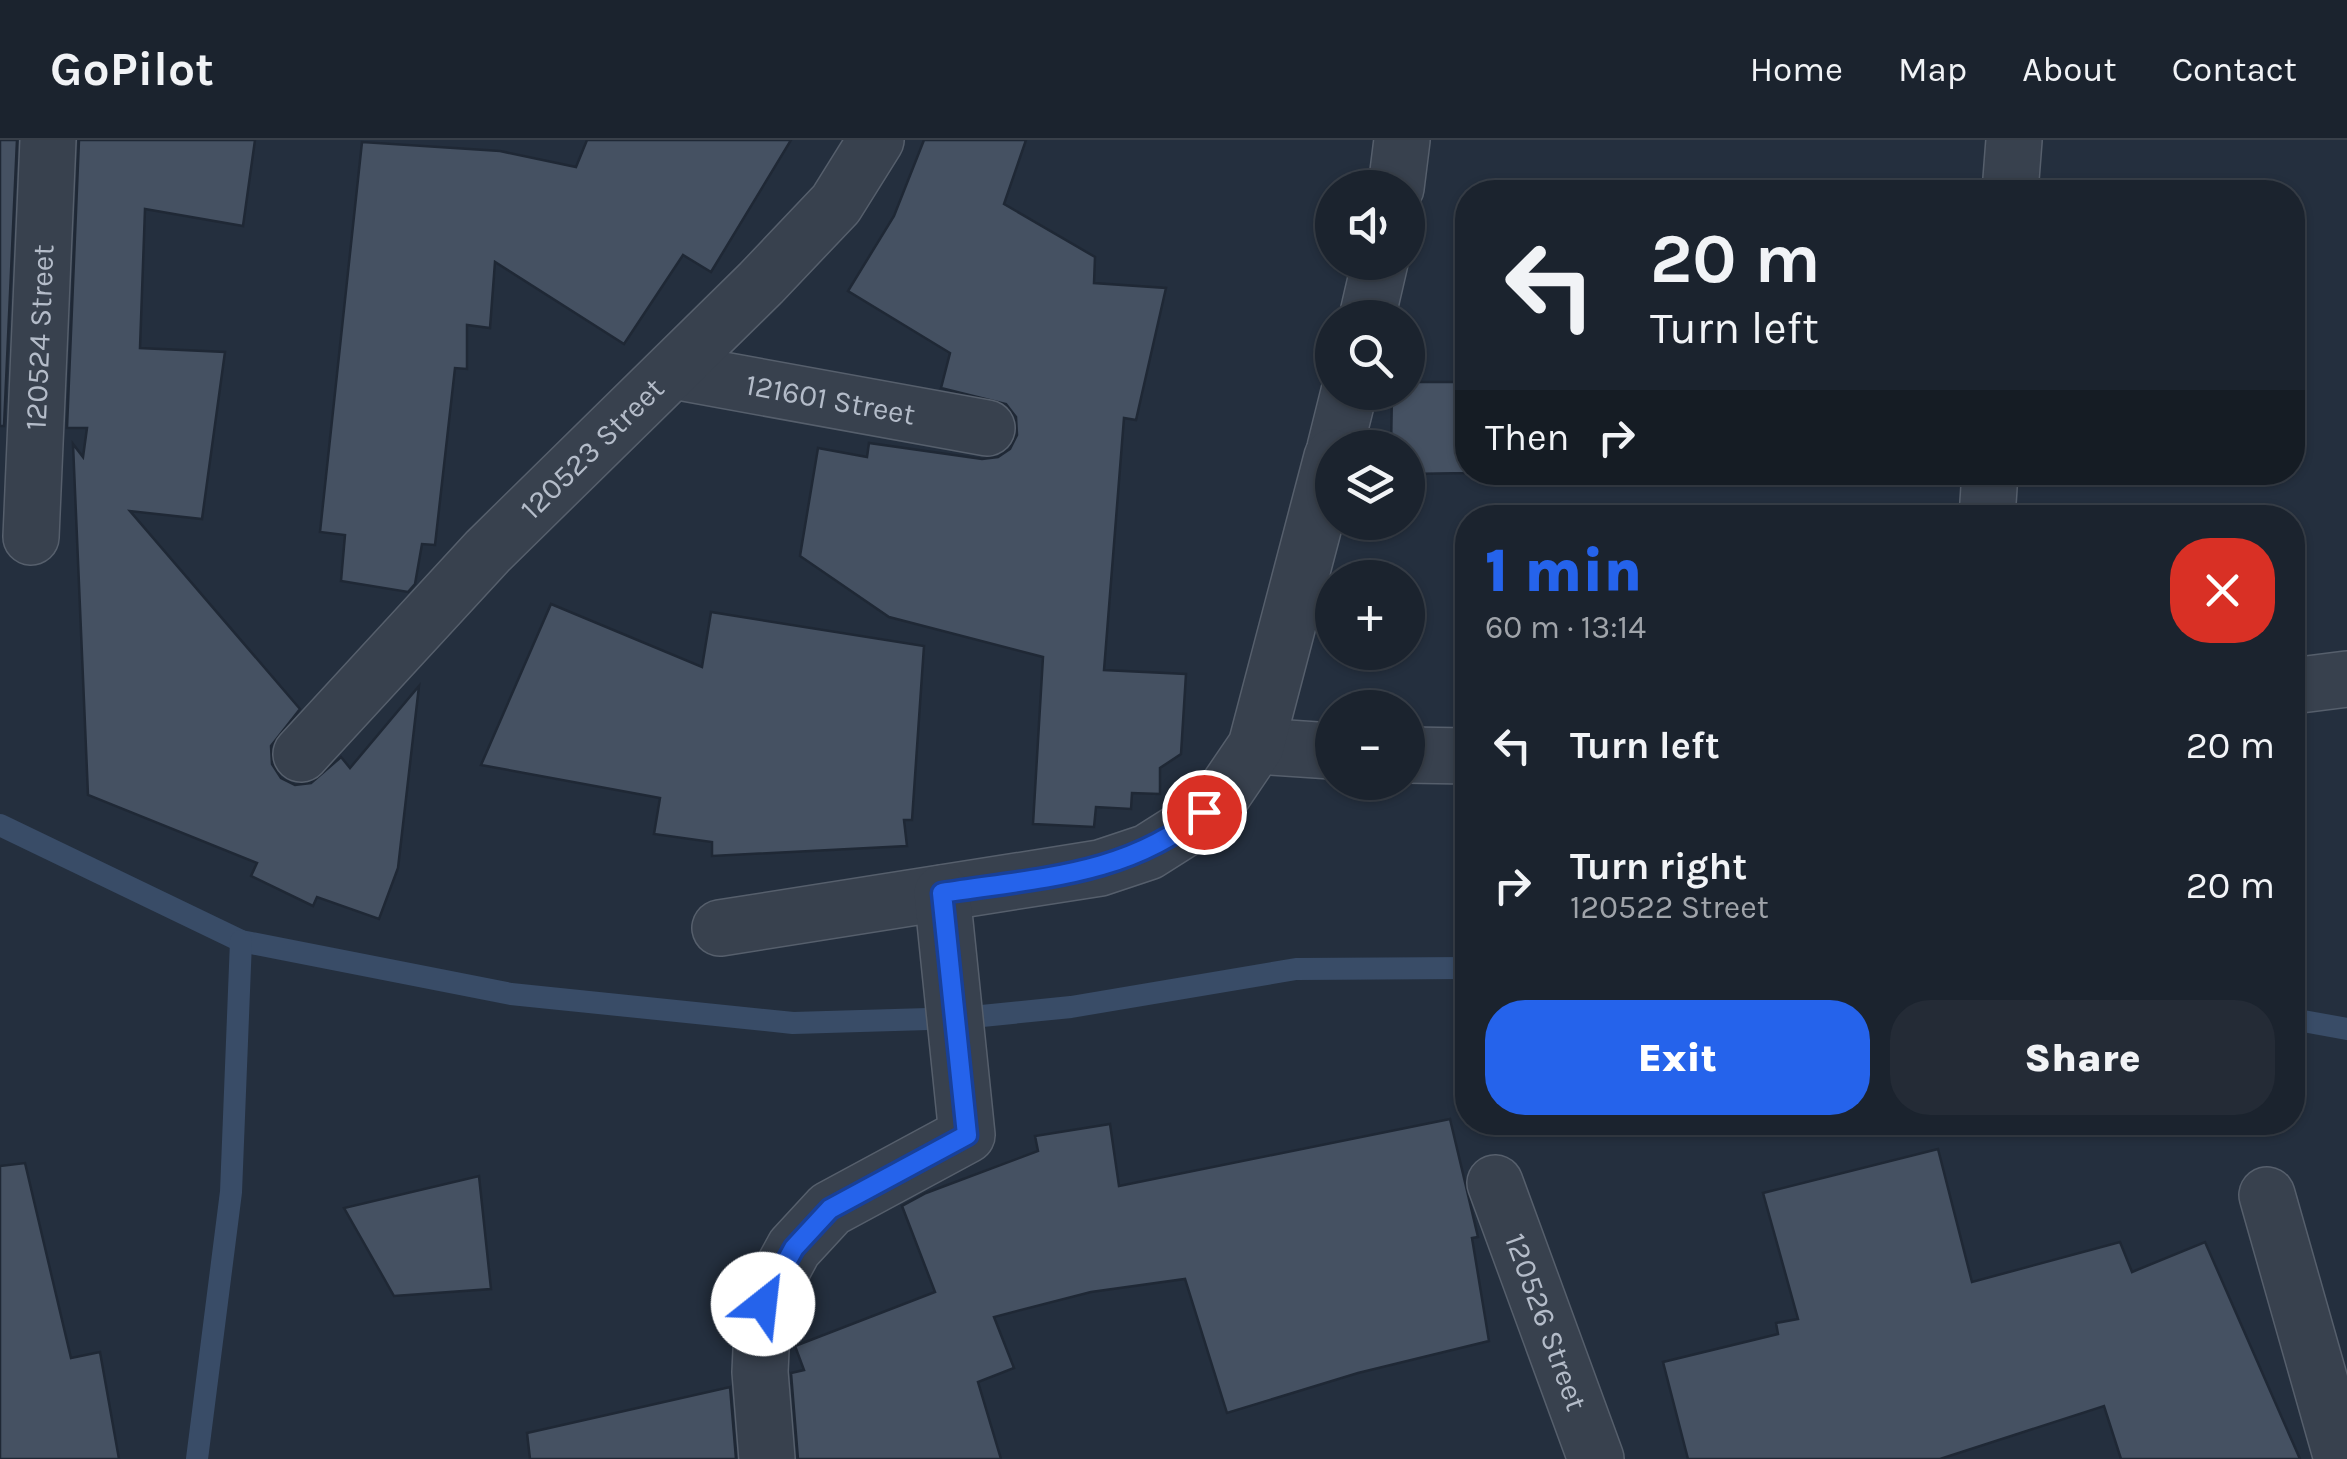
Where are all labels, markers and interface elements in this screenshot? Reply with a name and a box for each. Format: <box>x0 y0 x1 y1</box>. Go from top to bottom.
text: GoPilot <box>50 41 214 97</box>
text: Home <box>1750 49 1843 90</box>
text: Map <box>1898 49 1967 90</box>
text: About <box>2022 49 2117 90</box>
text: Contact <box>2172 49 2297 90</box>
map controls <box>1315 170 1425 800</box>
button: sound <box>1315 170 1425 280</box>
text: 20 m <box>1650 218 1821 300</box>
icon: left <box>1485 220 1615 350</box>
street label: 120524 Street <box>18 244 62 431</box>
button: search <box>1315 300 1425 410</box>
text: Turn left <box>1650 302 1819 354</box>
street label: 121601 Street <box>743 367 918 433</box>
street label: 120523 Street <box>513 370 671 527</box>
icon: right <box>1589 410 1644 465</box>
text: Then <box>1485 415 1569 460</box>
button: layers <box>1315 430 1425 540</box>
text: 1 min <box>1485 536 1642 606</box>
button: close <box>2170 538 2275 643</box>
button: + <box>1315 560 1425 670</box>
text: 60 m · 13:14 <box>1485 609 1646 646</box>
button: − <box>1315 690 1425 800</box>
icon: left <box>1485 718 1540 773</box>
text: Turn left <box>1570 723 1720 768</box>
text: 20 m <box>2186 723 2275 768</box>
pin <box>1162 770 1247 855</box>
icon: arrive <box>1177 785 1232 840</box>
text: Turn right <box>1570 844 1747 889</box>
icon: right <box>1485 858 1540 913</box>
text: 20 m <box>2186 863 2275 908</box>
text: 120522 Street <box>1570 889 1769 926</box>
button: Exit <box>1485 1000 1870 1115</box>
button: Share <box>1890 1000 2275 1115</box>
street label: 120526 Street <box>1497 1228 1595 1416</box>
position arrow <box>711 1252 815 1356</box>

